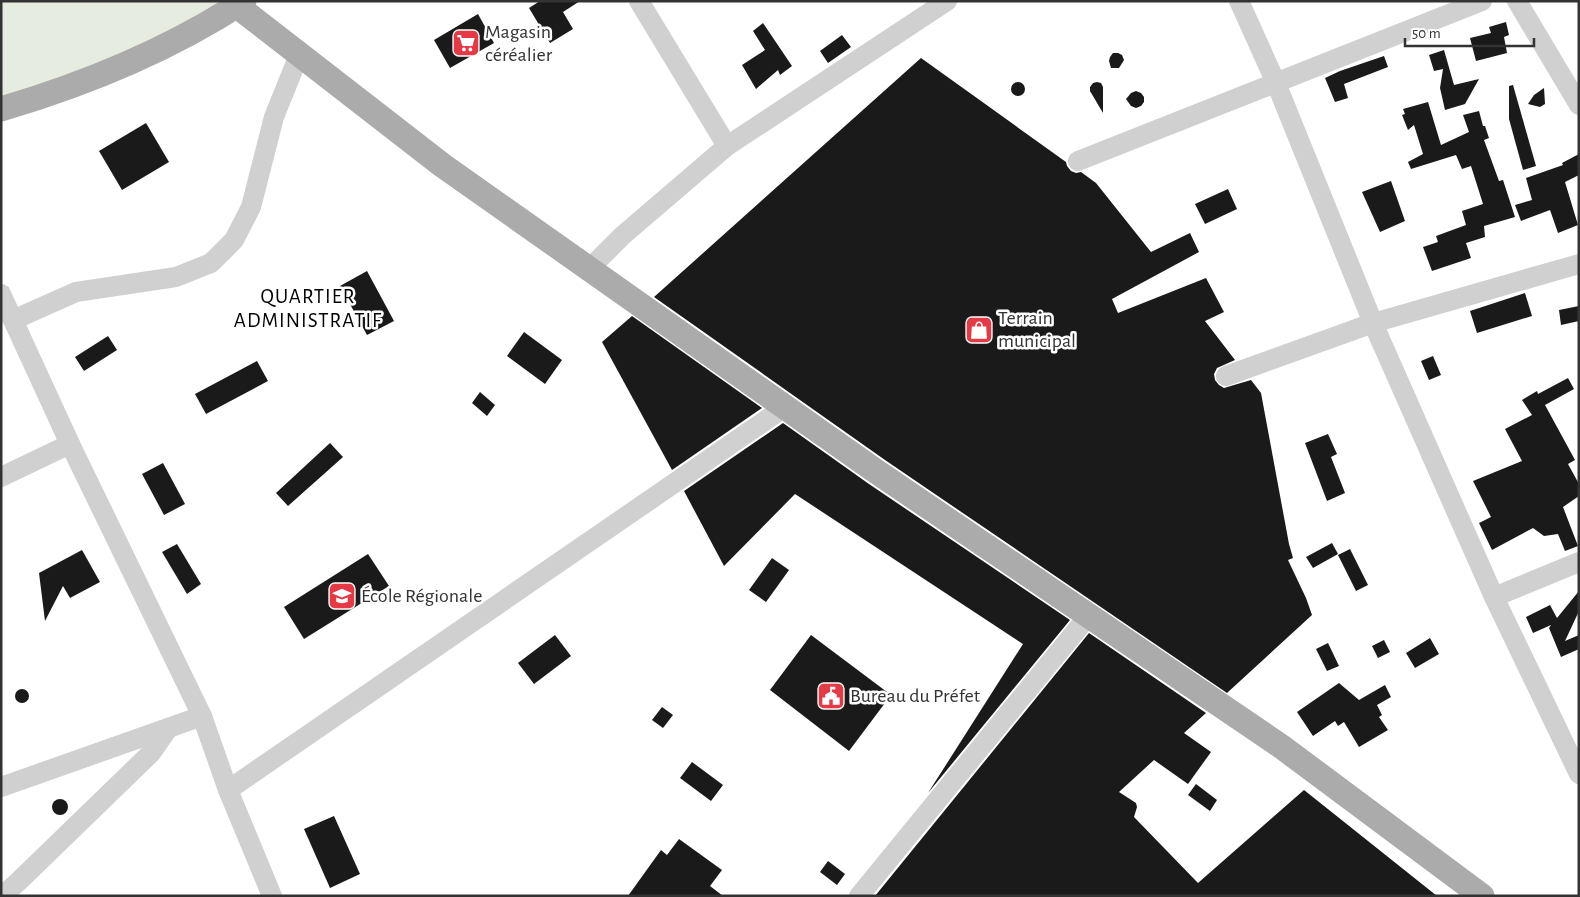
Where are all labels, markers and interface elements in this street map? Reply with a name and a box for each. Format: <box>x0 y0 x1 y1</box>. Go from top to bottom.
scale bar <box>1405 15 1534 47</box>
place label: Magasin céréalier <box>485 22 553 65</box>
text: 50 m <box>1412 26 1441 41</box>
supermarket icon: Magasin céréalier <box>451 28 481 58</box>
district label: QUARTIER ADMINISTRATIF <box>234 286 382 331</box>
place label: Terrain municipal <box>998 308 1076 351</box>
shop icon: Terrain municipal <box>964 315 994 345</box>
school or university icon: École Régionale <box>327 581 357 611</box>
place label: École Régionale <box>361 585 482 606</box>
public building icon: Bureau du Préfet <box>816 681 846 711</box>
place label: Bureau du Préfet <box>850 686 981 706</box>

